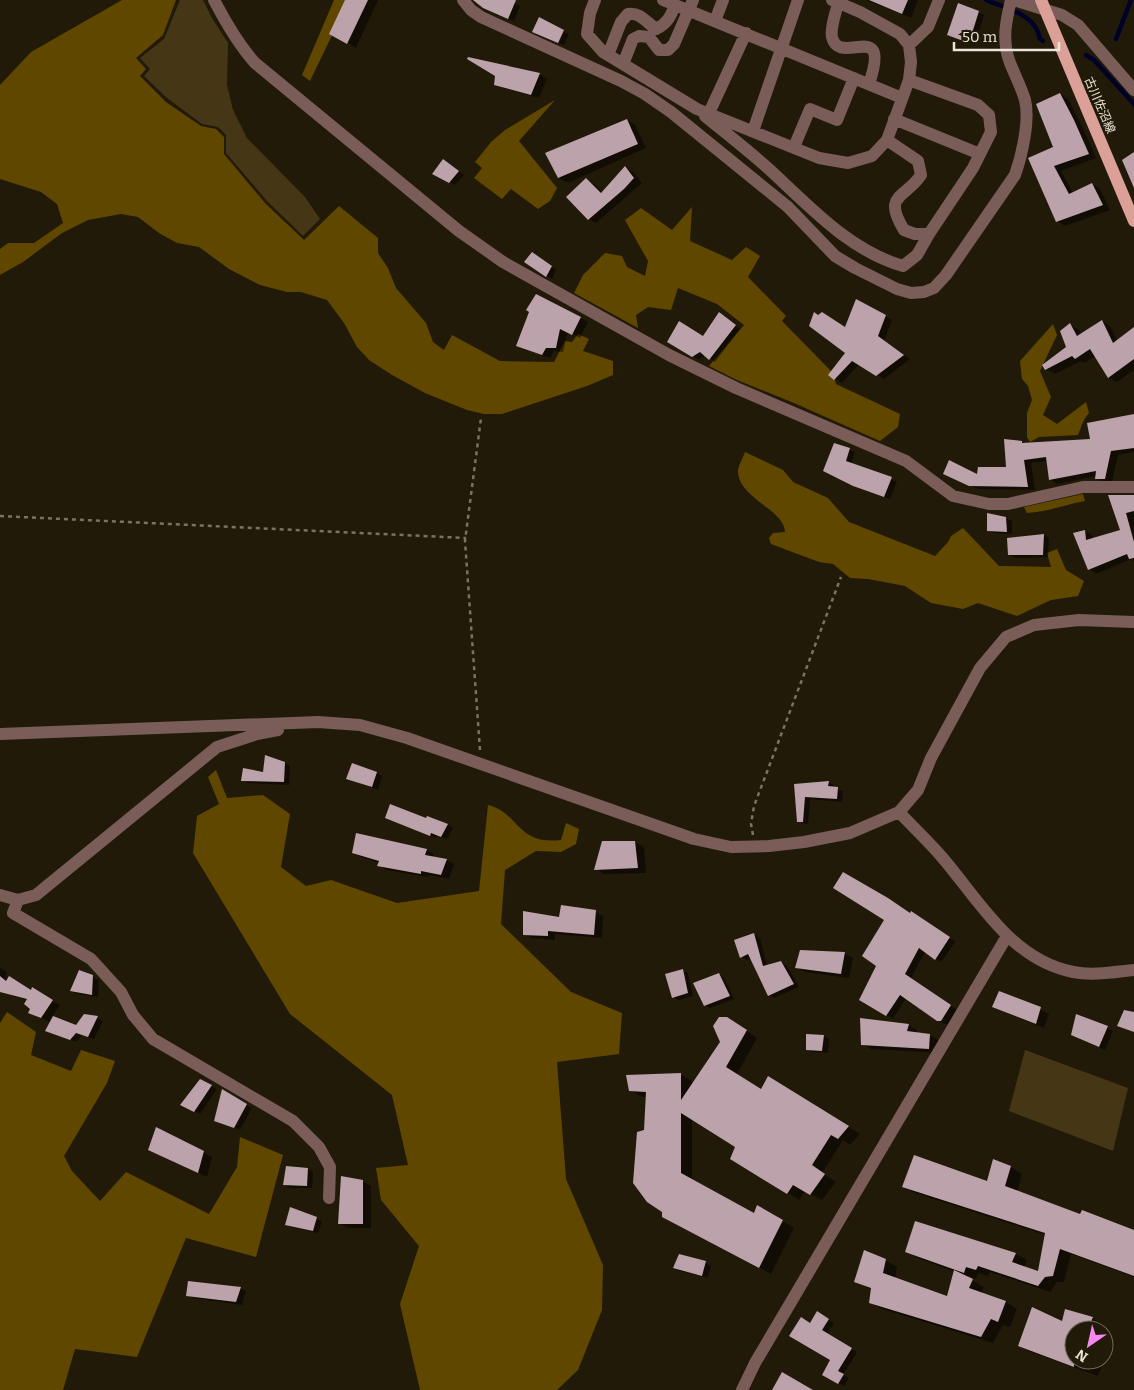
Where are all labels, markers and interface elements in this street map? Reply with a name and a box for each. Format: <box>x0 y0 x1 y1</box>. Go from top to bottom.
scale bar <box>954 20 1059 52</box>
text: 50 m <box>962 28 998 46</box>
street label: 古川佐沼線 <box>1082 75 1118 135</box>
north arrow <box>1064 1320 1114 1370</box>
text: N <box>1073 1345 1091 1365</box>

